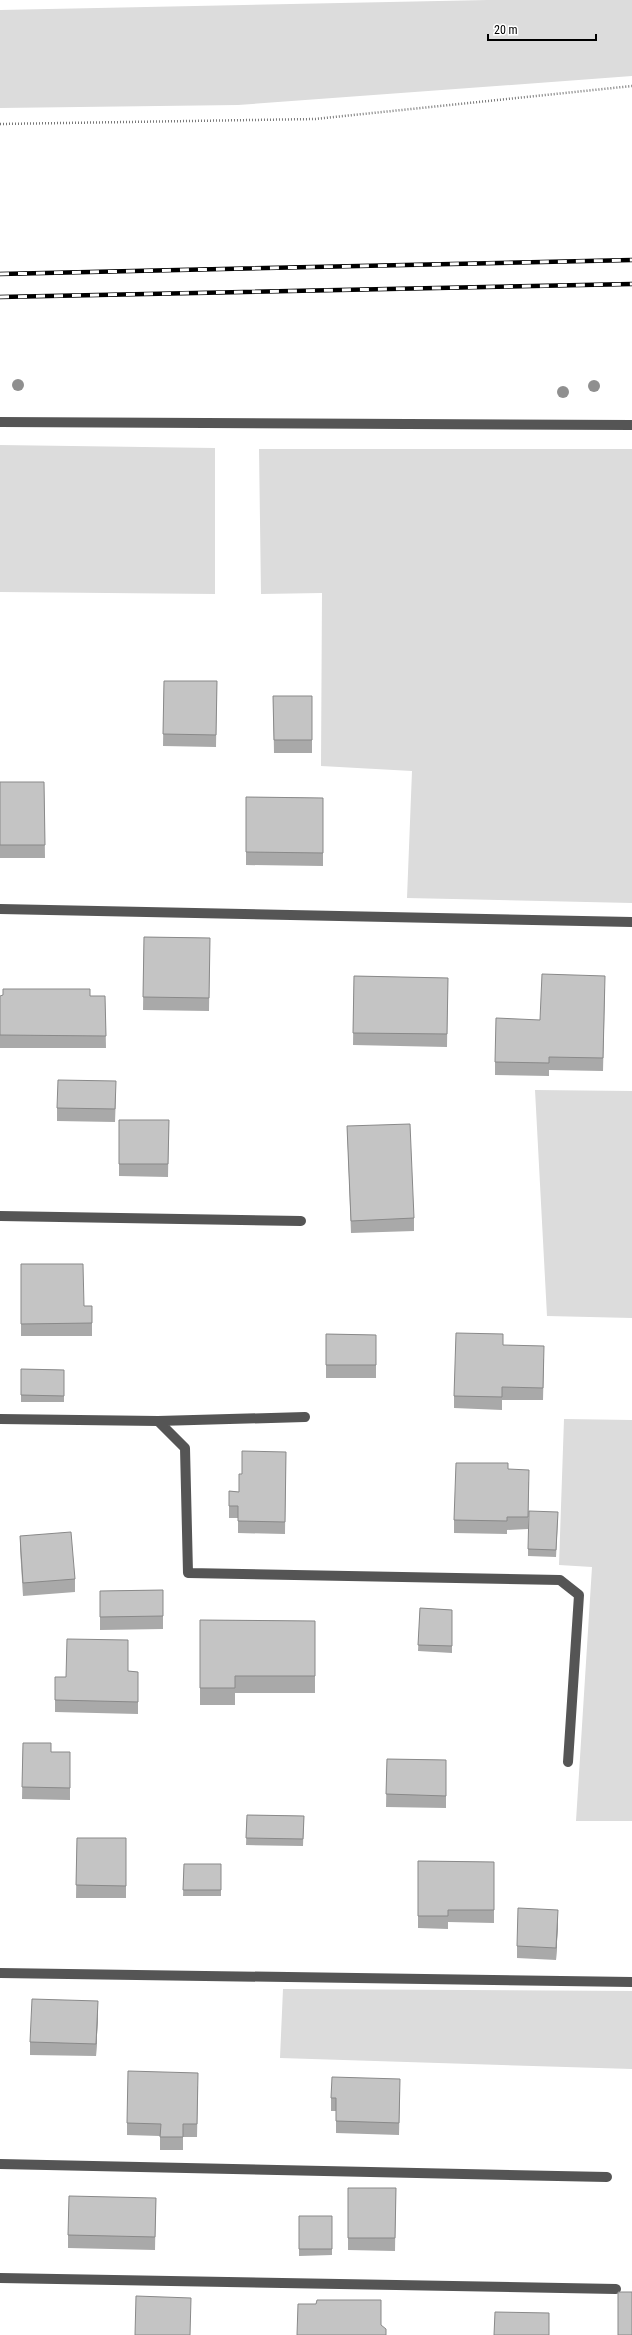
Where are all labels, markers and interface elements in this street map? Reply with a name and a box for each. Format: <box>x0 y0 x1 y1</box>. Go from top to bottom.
scale bar <box>488 16 596 42</box>
text: 20 m <box>494 23 518 37</box>

